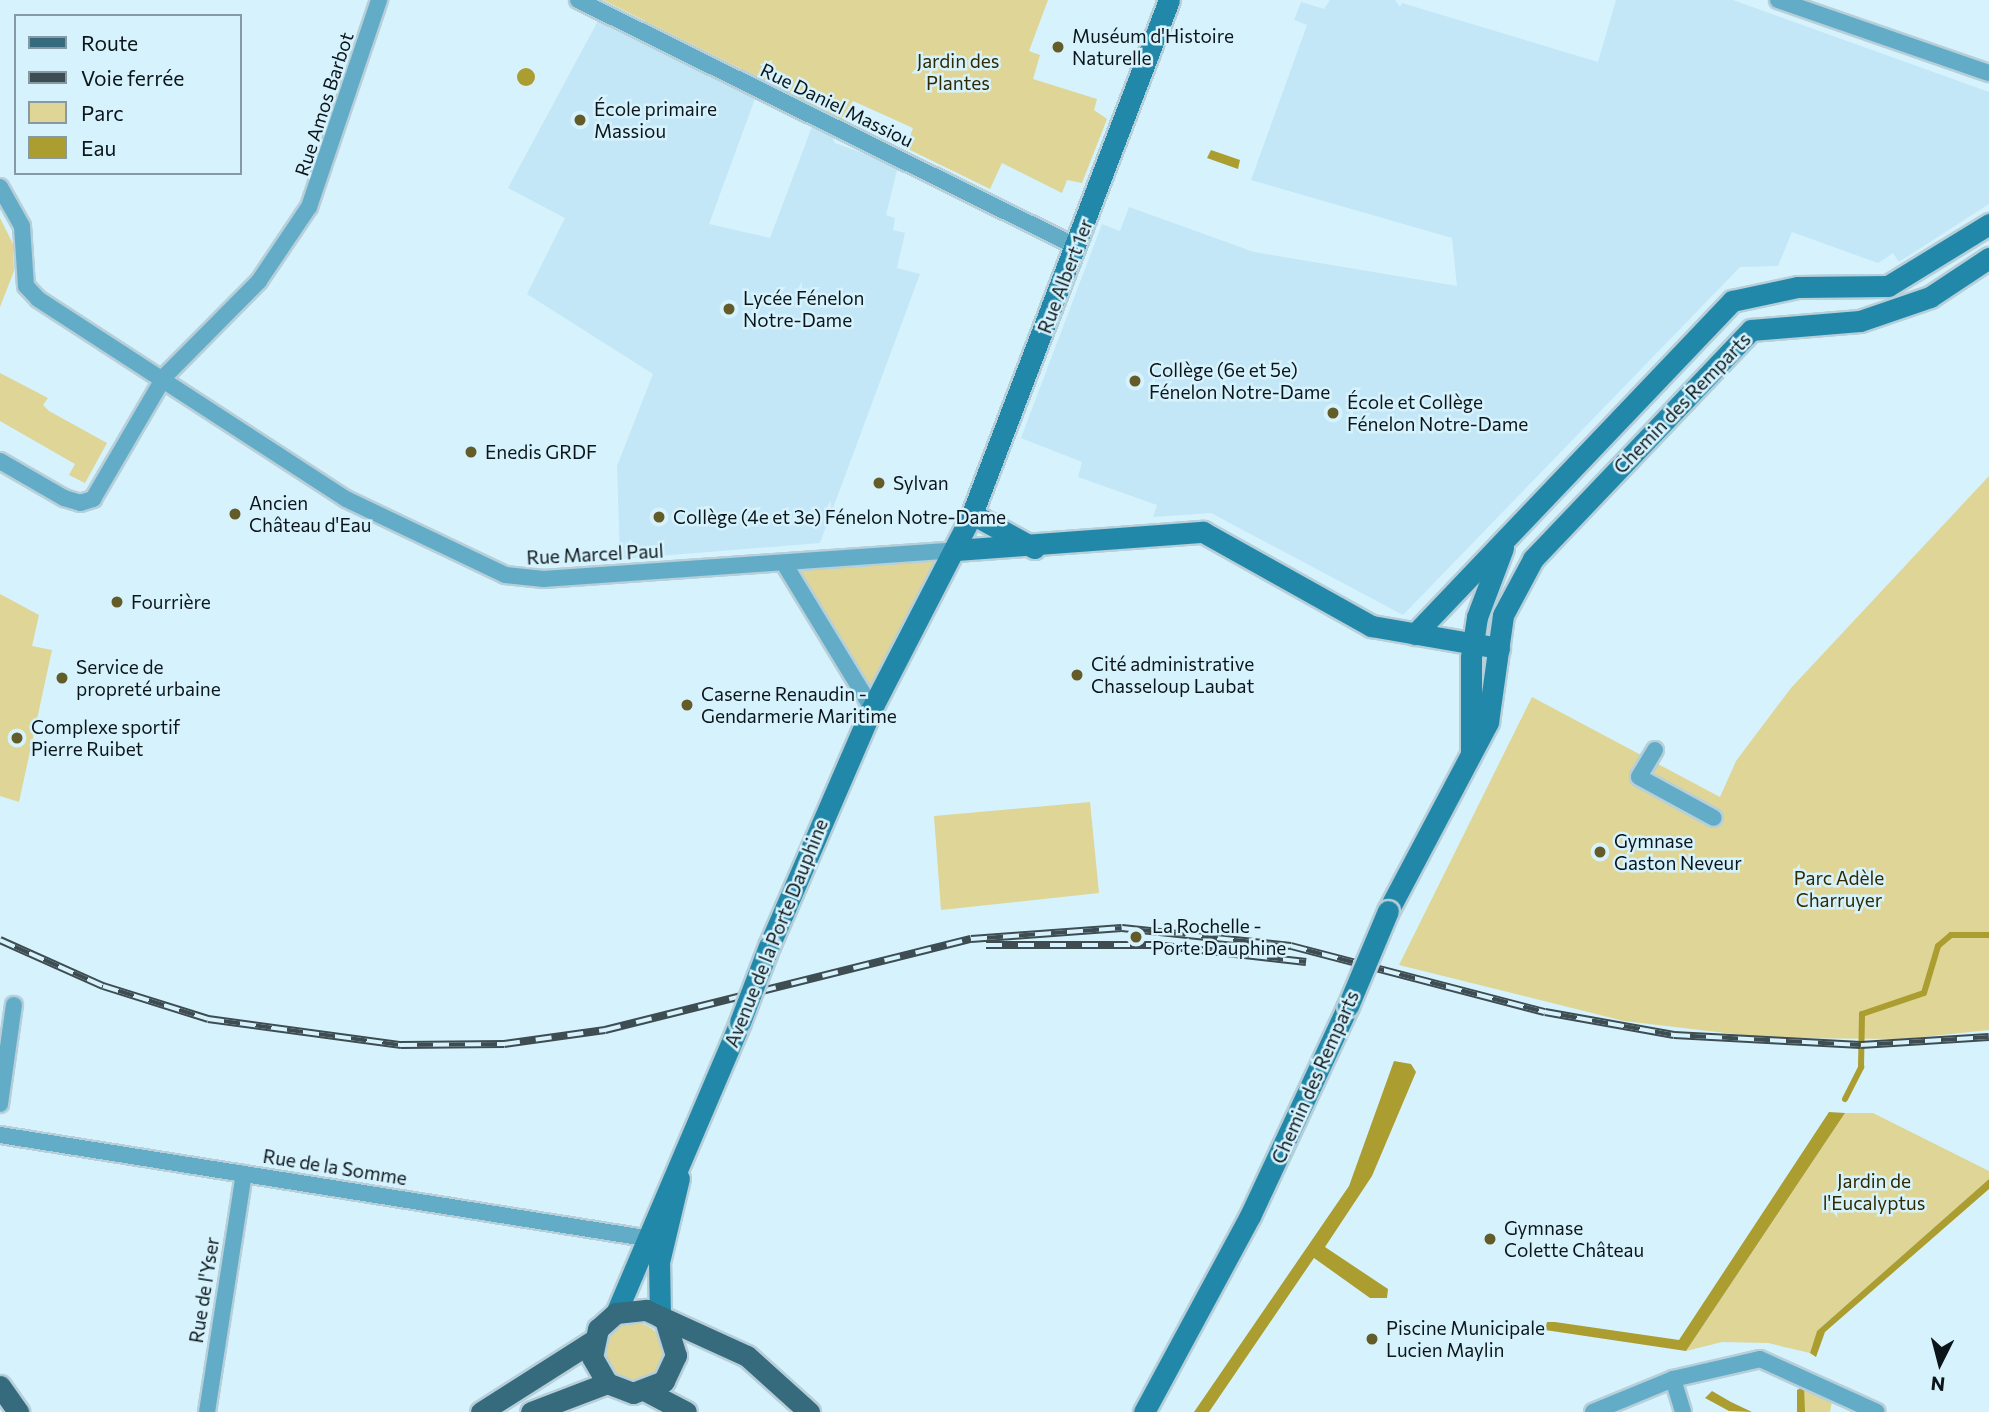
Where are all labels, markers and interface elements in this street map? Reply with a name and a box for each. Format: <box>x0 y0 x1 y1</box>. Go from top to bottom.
legend <box>14 14 242 175</box>
place label: Muséum d'Histoire Naturelle <box>1072 25 1234 69</box>
street label: Rue Amos Barbot <box>290 29 358 179</box>
text: Route <box>81 30 138 55</box>
marker: Muséum d'Histoire Naturelle <box>1050 39 1066 55</box>
park label: Jardin des Plantes <box>917 50 999 94</box>
street label: Rue Daniel Massiou <box>757 58 917 152</box>
text: Voie ferrée <box>81 65 184 90</box>
place label: École primaire Massiou <box>594 98 717 142</box>
text: Parc <box>81 100 124 125</box>
marker: École primaire Massiou <box>572 112 588 128</box>
text: Eau <box>81 135 116 160</box>
street label: Rue Albert 1er <box>1033 216 1097 336</box>
place label: Lycée Fénelon Notre-Dame <box>743 287 864 331</box>
marker: Lycée Fénelon Notre-Dame <box>721 301 737 317</box>
street label: Chemin des Remparts <box>1609 328 1755 478</box>
place label: Collège (6e et 5e) Fénelon Notre-Dame <box>1149 359 1330 403</box>
marker: Collège (6e et 5e) Fénelon Notre-Dame <box>1127 373 1143 389</box>
place label: École et Collège Fénelon Notre-Dame <box>1347 391 1528 435</box>
marker: École et Collège Fénelon Notre-Dame <box>1325 405 1341 421</box>
place label: Enedis GRDF <box>485 441 597 463</box>
marker: Enedis GRDF <box>463 444 479 460</box>
place label: Sylvan <box>893 472 949 494</box>
marker: Sylvan <box>871 475 887 491</box>
place label: Ancien Château d'Eau <box>249 492 371 536</box>
marker: Ancien Château d'Eau <box>227 506 243 522</box>
place label: Collège (4e et 3e) Fénelon Notre-Dame <box>673 506 1006 528</box>
marker: Collège (4e et 3e) Fénelon Notre-Dame <box>651 509 667 525</box>
street label: Rue Marcel Paul <box>526 539 664 569</box>
place label: Fourrière <box>131 591 211 613</box>
marker: Fourrière <box>109 594 125 610</box>
place label: Cité administrative Chasseloup Laubat <box>1091 653 1254 697</box>
place label: Service de propreté urbaine <box>76 656 221 700</box>
marker: Cité administrative Chasseloup Laubat <box>1069 667 1085 683</box>
marker: Service de propreté urbaine <box>54 670 70 686</box>
place label: Caserne Renaudin - Gendarmerie Maritime <box>701 683 897 727</box>
marker: Caserne Renaudin - Gendarmerie Maritime <box>679 697 695 713</box>
place label: Complexe sportif Pierre Ruibet <box>31 716 180 760</box>
marker: Complexe sportif Pierre Ruibet <box>9 730 25 746</box>
street label: Avenue de la Porte Dauphine <box>720 815 832 1051</box>
place label: Gymnase Gaston Neveur <box>1614 830 1742 874</box>
marker: Gymnase Gaston Neveur <box>1592 844 1608 860</box>
park label: Parc Adèle Charruyer <box>1794 867 1884 911</box>
place label: La Rochelle - Porte Dauphine <box>1152 915 1286 959</box>
marker: La Rochelle - Porte Dauphine <box>1126 927 1146 947</box>
street label: Chemin des Remparts <box>1267 987 1363 1167</box>
street label: Rue de la Somme <box>261 1144 409 1190</box>
park label: Jardin de l'Eucalyptus <box>1823 1170 1925 1214</box>
place label: Gymnase Colette Château <box>1504 1217 1644 1261</box>
marker: Gymnase Colette Château <box>1482 1231 1498 1247</box>
street label: Rue de l'Yser <box>184 1235 224 1345</box>
place label: Piscine Municipale Lucien Maylin <box>1386 1317 1545 1361</box>
north arrow <box>1905 1328 1975 1398</box>
marker: Piscine Municipale Lucien Maylin <box>1364 1331 1380 1347</box>
text: N <box>1929 1372 1946 1397</box>

